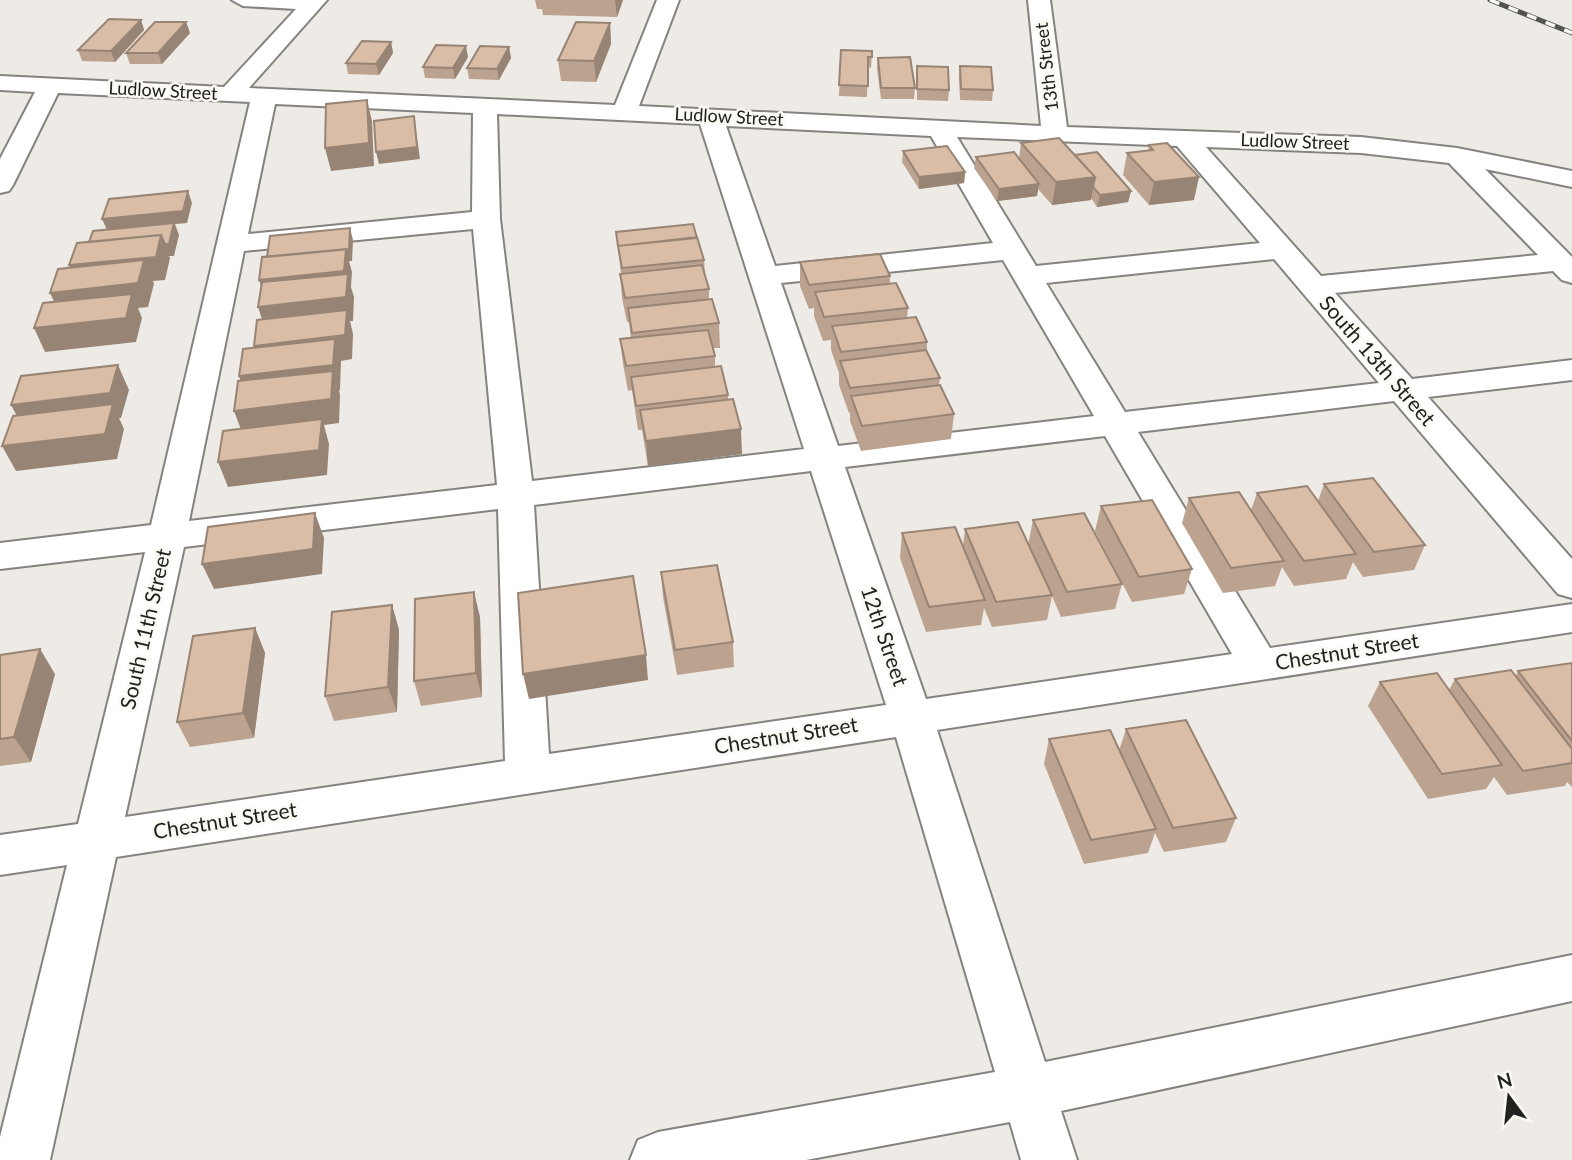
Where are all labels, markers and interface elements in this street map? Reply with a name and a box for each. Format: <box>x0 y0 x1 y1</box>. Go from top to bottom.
street label: 13th Street <box>1030 21 1062 113</box>
street label: Ludlow Street <box>108 76 219 104</box>
street label: Ludlow Street <box>674 102 785 130</box>
street label: Ludlow Street <box>1240 128 1350 154</box>
street label: South 13th Street <box>1315 290 1442 430</box>
street label: South 11th Street <box>114 546 175 711</box>
street label: 12th Street <box>857 582 914 689</box>
street label: Chestnut Street <box>1273 627 1421 674</box>
street label: Chestnut Street <box>712 711 860 758</box>
street label: Chestnut Street <box>151 796 299 843</box>
north arrow <box>1474 1062 1544 1132</box>
text: N <box>1494 1067 1515 1093</box>

